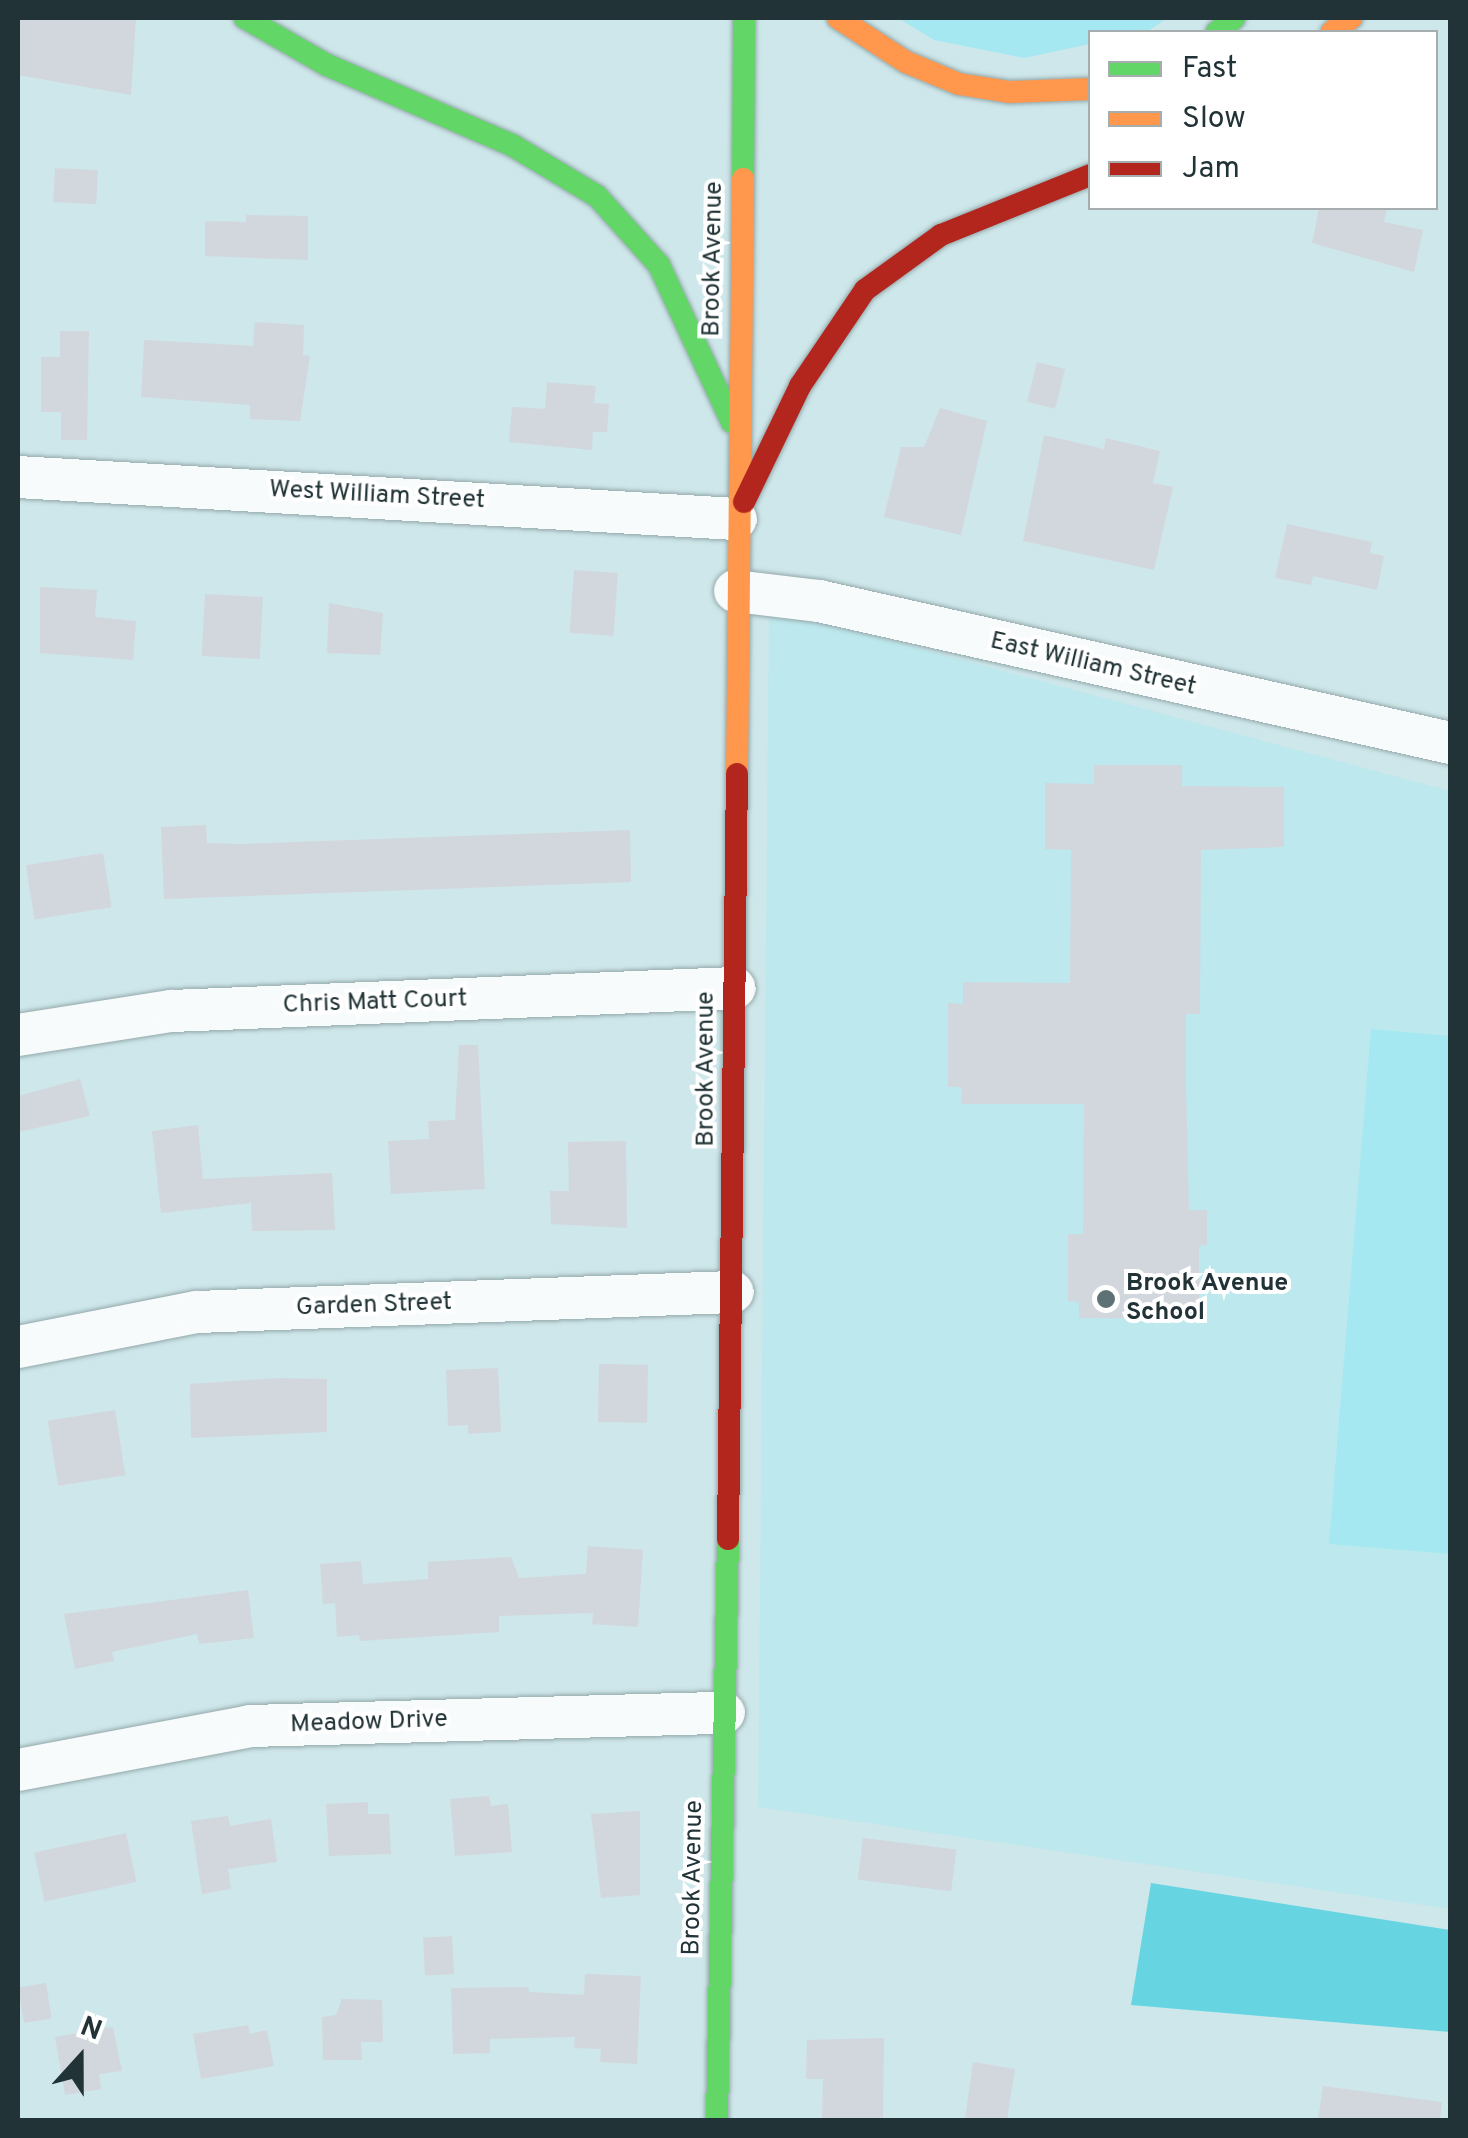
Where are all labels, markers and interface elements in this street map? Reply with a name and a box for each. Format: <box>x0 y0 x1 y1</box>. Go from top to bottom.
legend <box>1088 30 1438 210</box>
text: Fast <box>1182 51 1237 88</box>
text: Slow <box>1182 101 1246 138</box>
text: Jam <box>1182 151 1240 188</box>
street label: Brook Avenue <box>698 180 730 338</box>
street label: West William Street <box>268 475 486 517</box>
street label: East William Street <box>987 627 1199 703</box>
street label: Chris Matt Court <box>282 985 468 1021</box>
street label: Brook Avenue <box>692 991 722 1147</box>
place label: Brook Avenue School <box>1126 1270 1289 1329</box>
street label: Garden Street <box>295 1288 453 1324</box>
marker: Brook Avenue School <box>1095 1288 1117 1310</box>
street label: Meadow Drive <box>290 1705 448 1741</box>
street label: Brook Avenue <box>678 1799 710 1957</box>
north arrow <box>30 2008 130 2108</box>
text: N <box>75 2010 107 2050</box>

